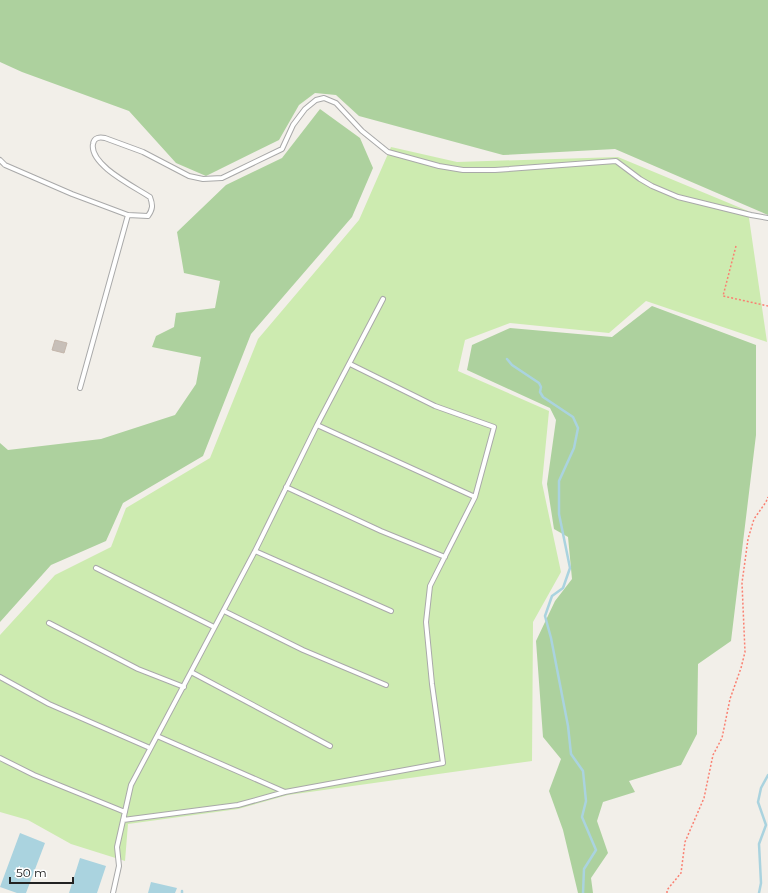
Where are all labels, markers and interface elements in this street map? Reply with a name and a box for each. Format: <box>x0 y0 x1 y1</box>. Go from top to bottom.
scale bar <box>10 859 73 885</box>
text: 50 m <box>16 865 47 880</box>

